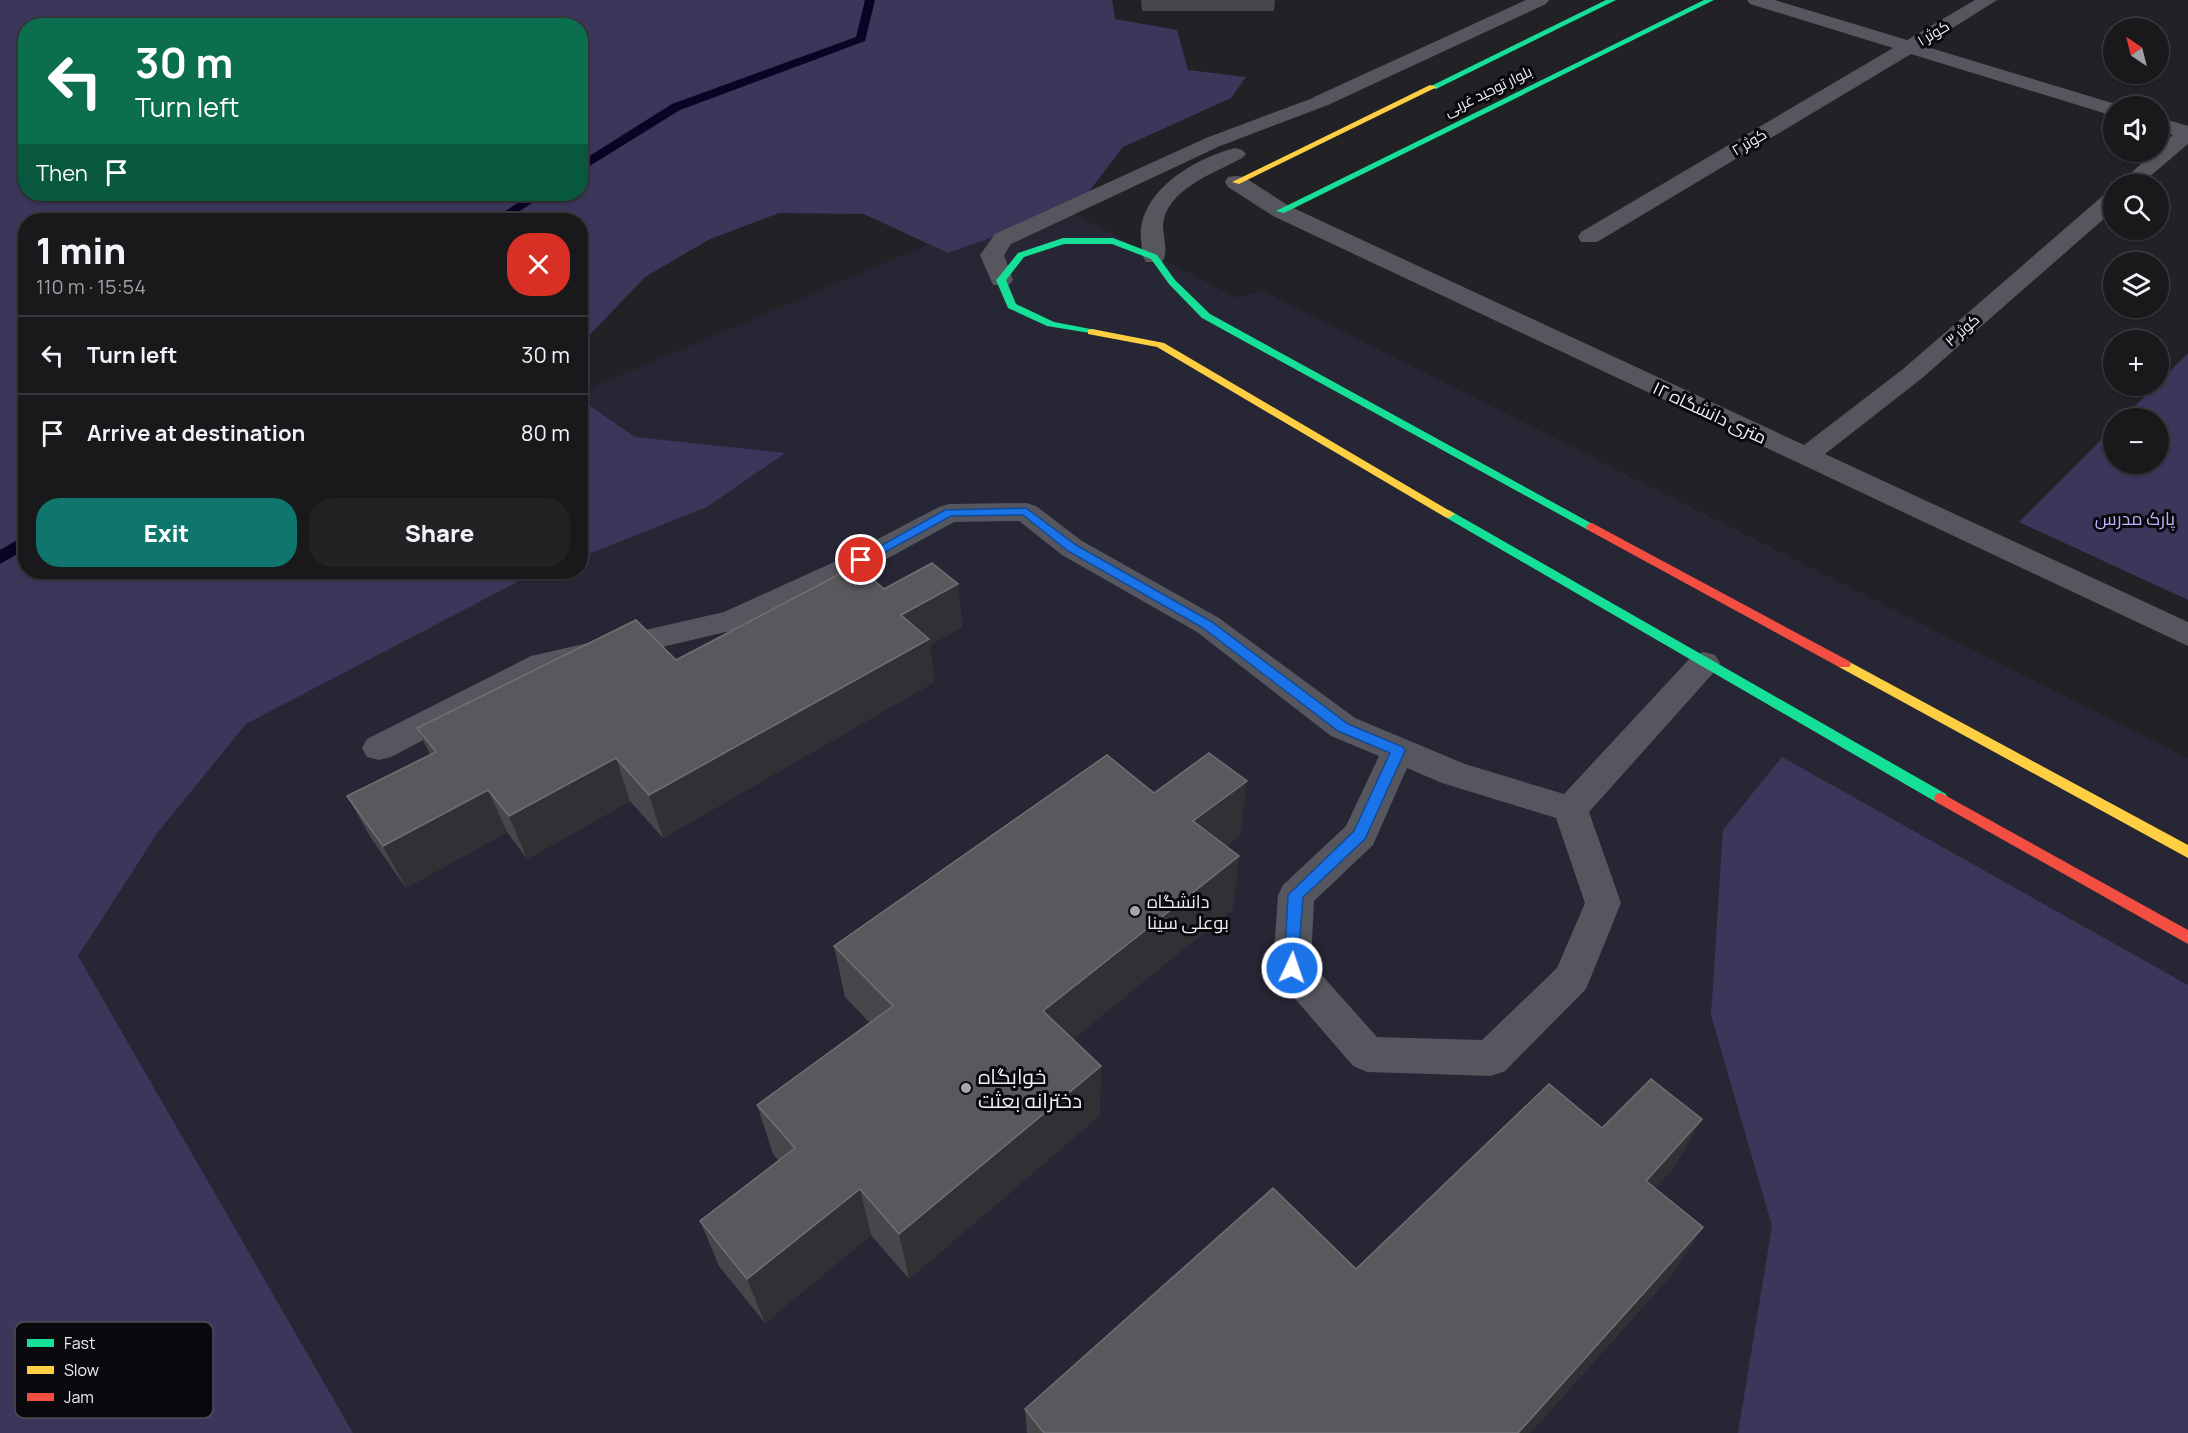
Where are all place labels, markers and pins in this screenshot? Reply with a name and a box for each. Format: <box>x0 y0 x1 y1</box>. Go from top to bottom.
pin <box>835 534 886 585</box>
place label: دانشگاه بوعلی سینا <box>1147 889 1229 934</box>
marker: دانشگاه بوعلی سینا <box>1128 904 1142 918</box>
place label: خوابگاه دخترانه بعثت <box>978 1062 1082 1114</box>
marker: خوابگاه دخترانه بعثت <box>959 1081 973 1095</box>

